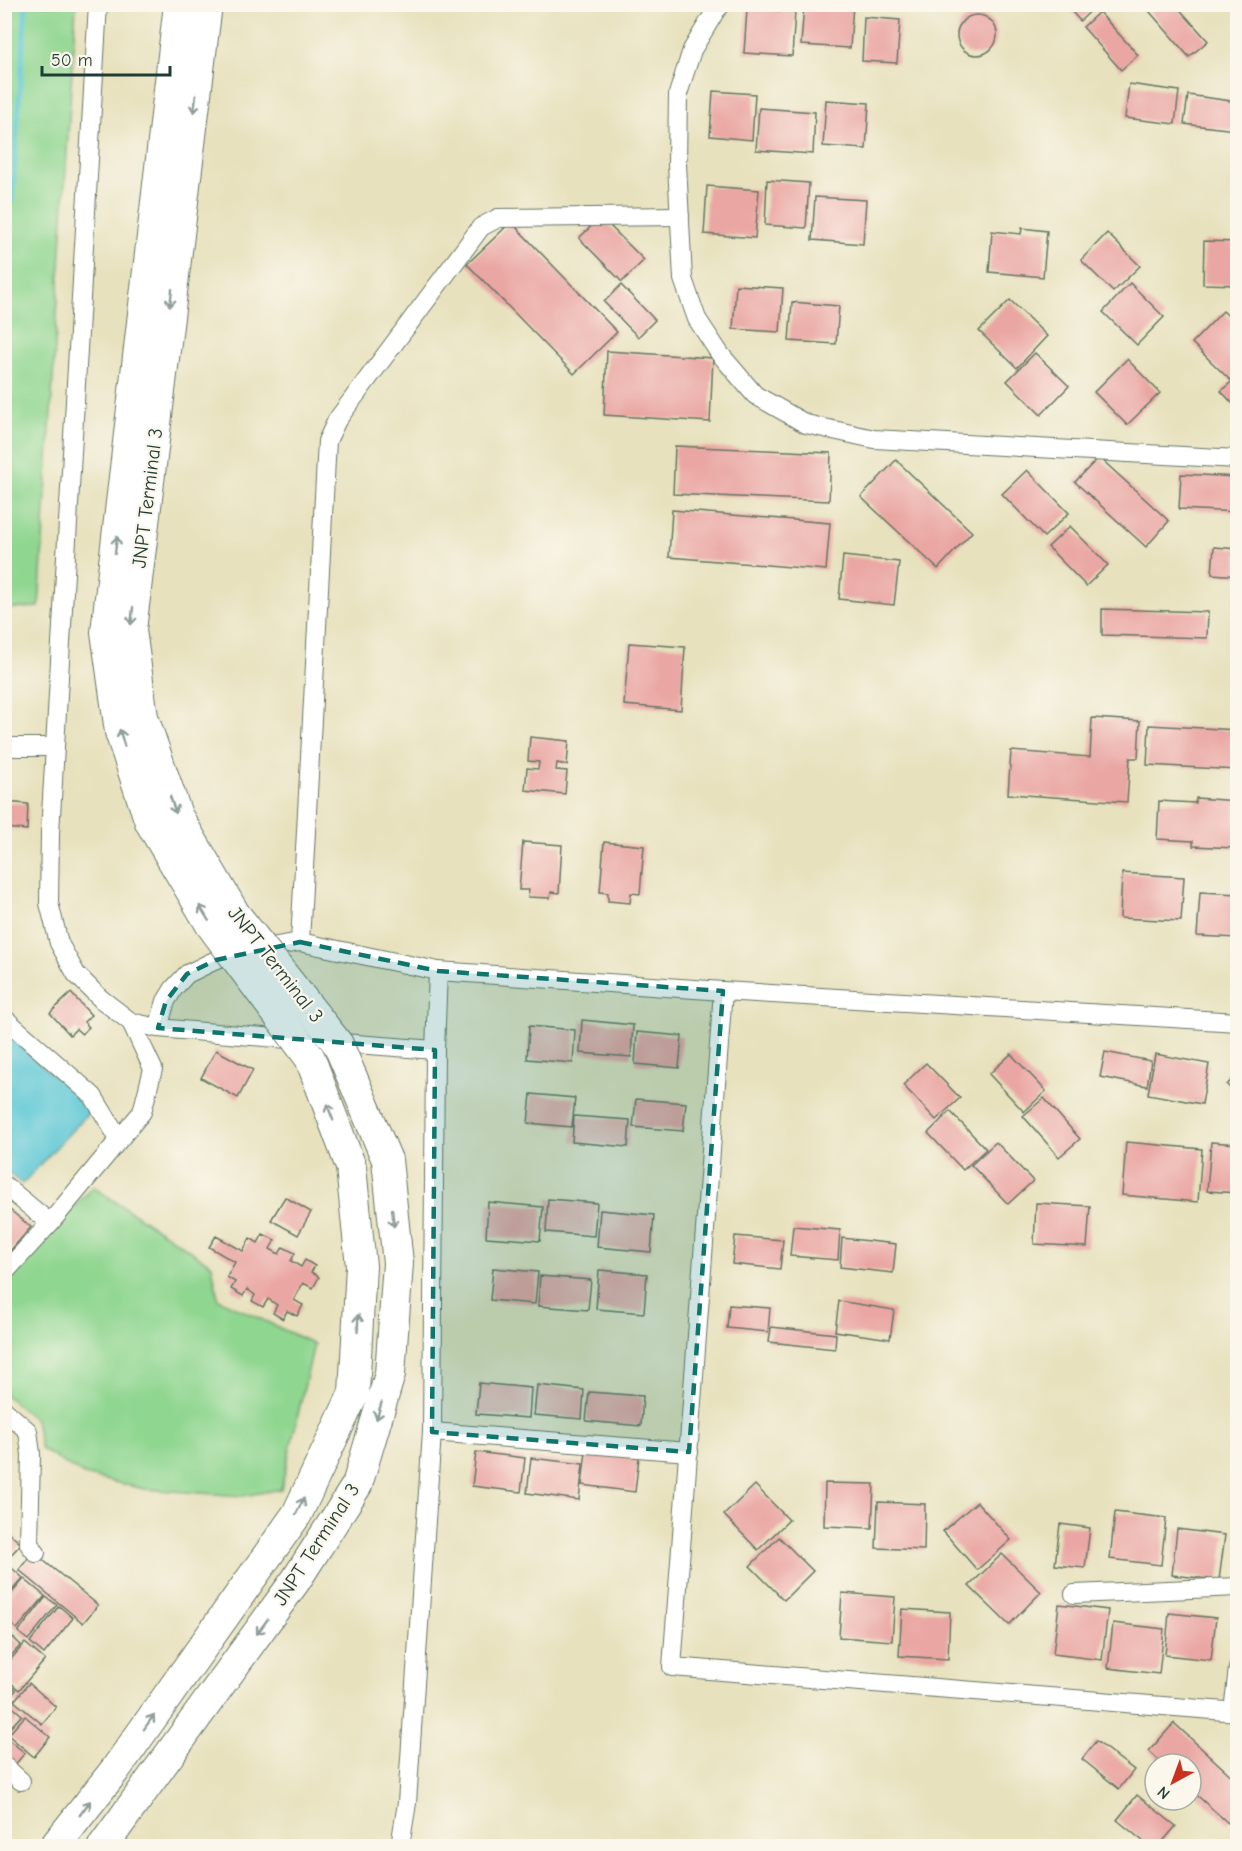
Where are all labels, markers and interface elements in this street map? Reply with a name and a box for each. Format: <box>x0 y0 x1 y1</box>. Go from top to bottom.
scale bar <box>42 39 170 77</box>
text: 50 m <box>51 50 93 71</box>
one-way arrow <box>189 94 200 114</box>
one-way arrow <box>165 287 176 307</box>
street label: JNPT Terminal 3 <box>127 427 168 569</box>
one-way arrow <box>111 535 122 555</box>
one-way arrow <box>126 606 137 626</box>
one-way arrow <box>116 729 127 748</box>
one-way arrow <box>169 795 180 814</box>
street label: JNPT Terminal 3 <box>223 902 328 1027</box>
one-way arrow <box>198 905 210 922</box>
one-way arrow <box>324 1103 335 1122</box>
one-way arrow <box>388 1208 399 1227</box>
one-way arrow <box>352 1313 363 1333</box>
one-way arrow <box>373 1401 384 1420</box>
street label: JNPT Terminal 3 <box>268 1479 364 1610</box>
one-way arrow <box>295 1497 307 1515</box>
one-way arrow <box>256 1619 268 1635</box>
one-way arrow <box>143 1714 155 1730</box>
north arrow <box>1143 1752 1203 1812</box>
text: N <box>1154 1782 1174 1803</box>
one-way arrow <box>79 1801 91 1817</box>

